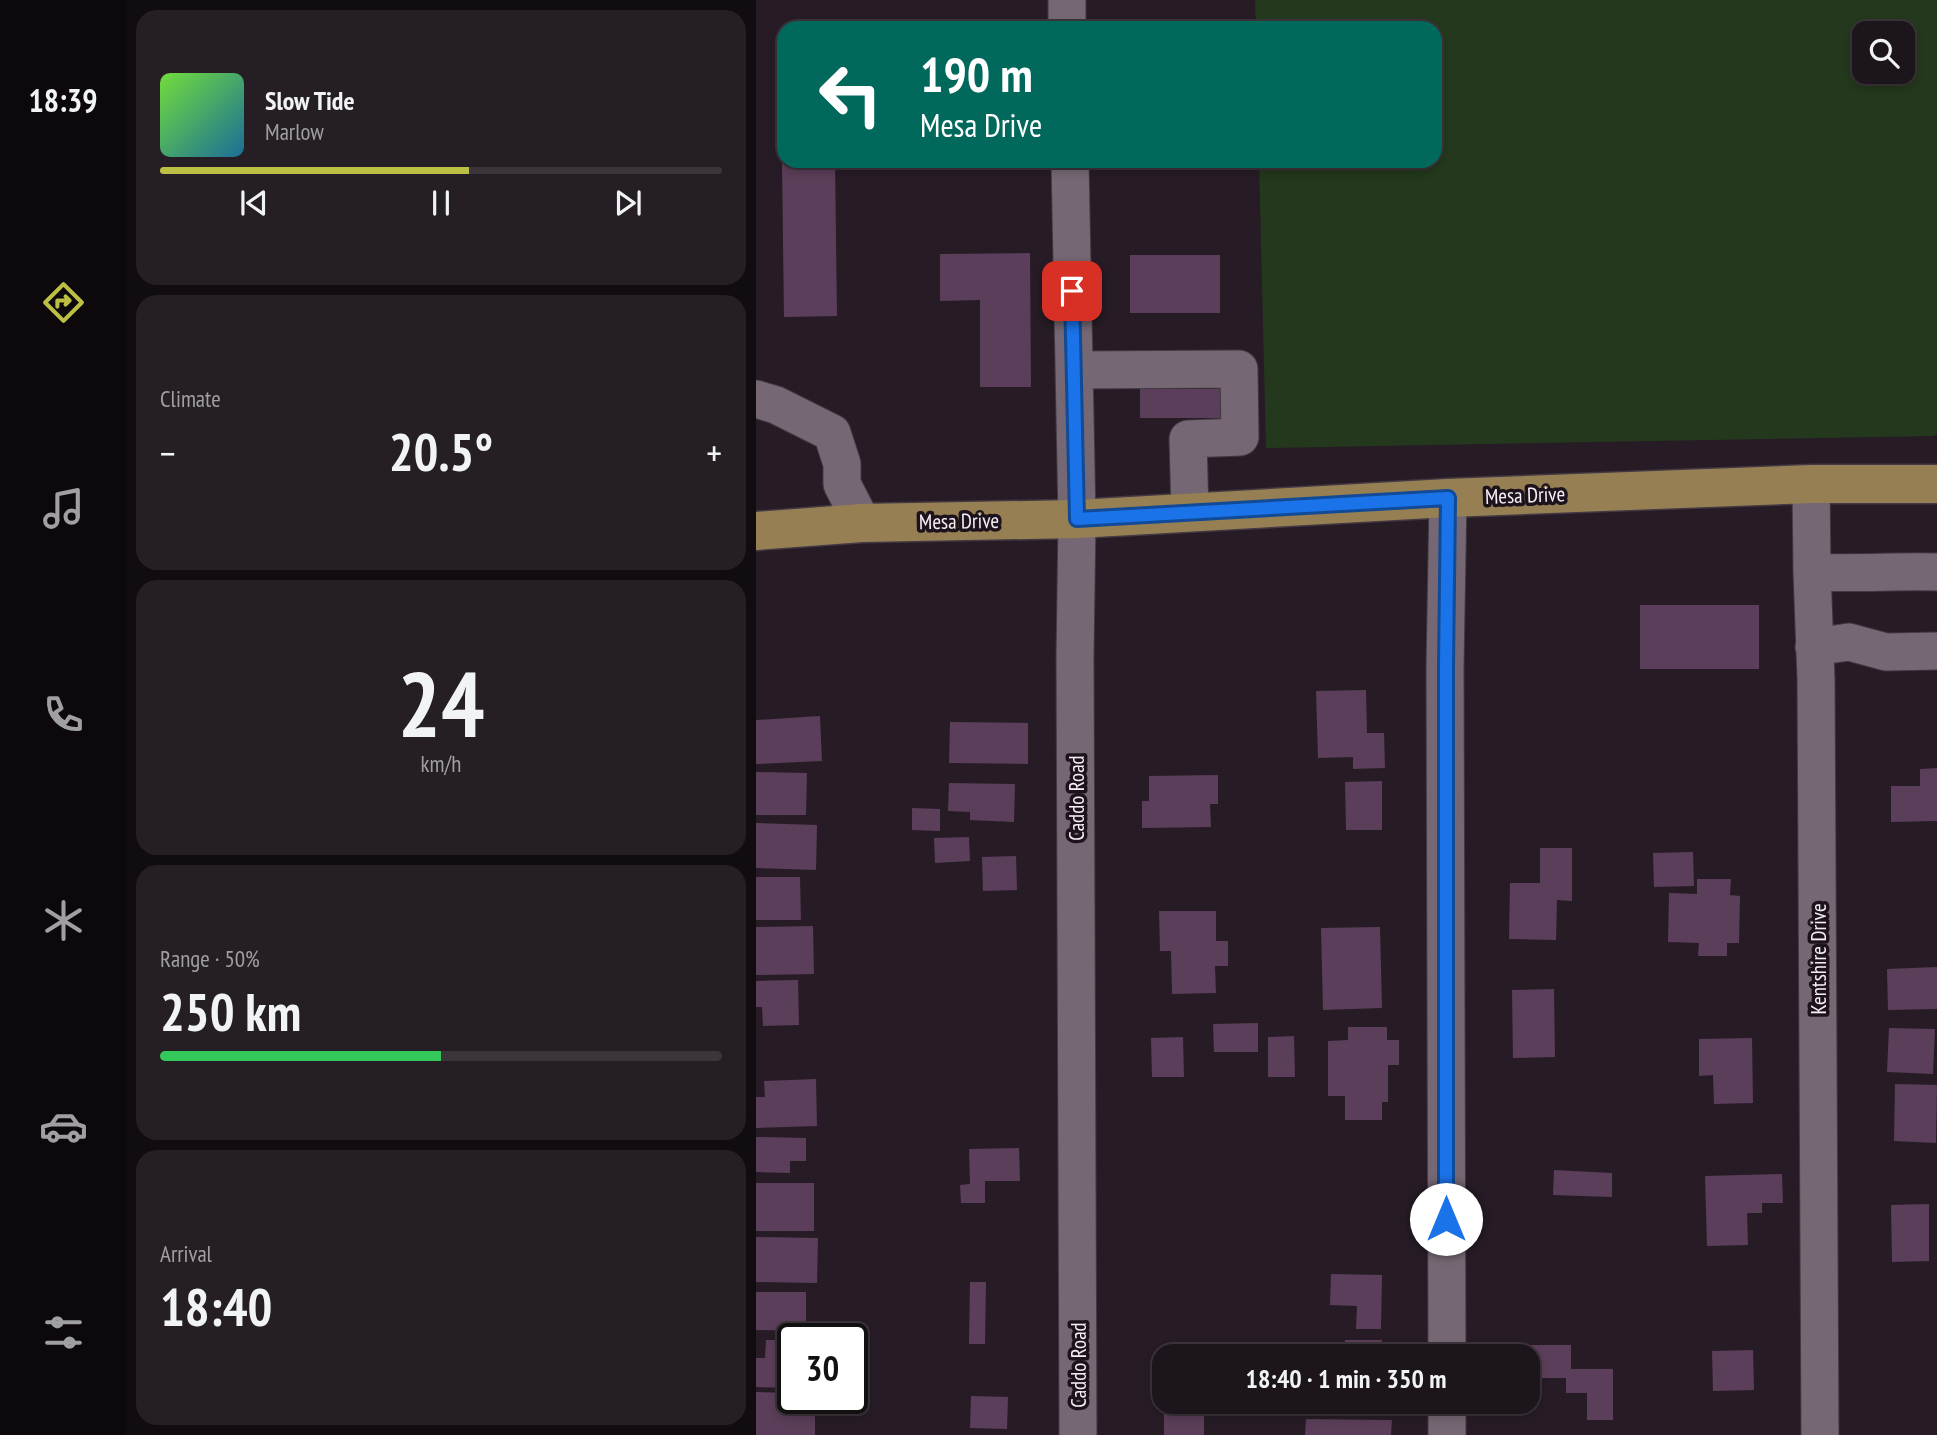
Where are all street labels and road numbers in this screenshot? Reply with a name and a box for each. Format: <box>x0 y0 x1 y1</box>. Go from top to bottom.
street label: Mesa Drive <box>1484 480 1566 510</box>
street label: Mesa Drive <box>919 507 999 535</box>
street label: Caddo Road <box>1063 755 1090 841</box>
street label: Kentshire Drive <box>1805 903 1832 1015</box>
street label: Caddo Road <box>1065 1322 1092 1408</box>

